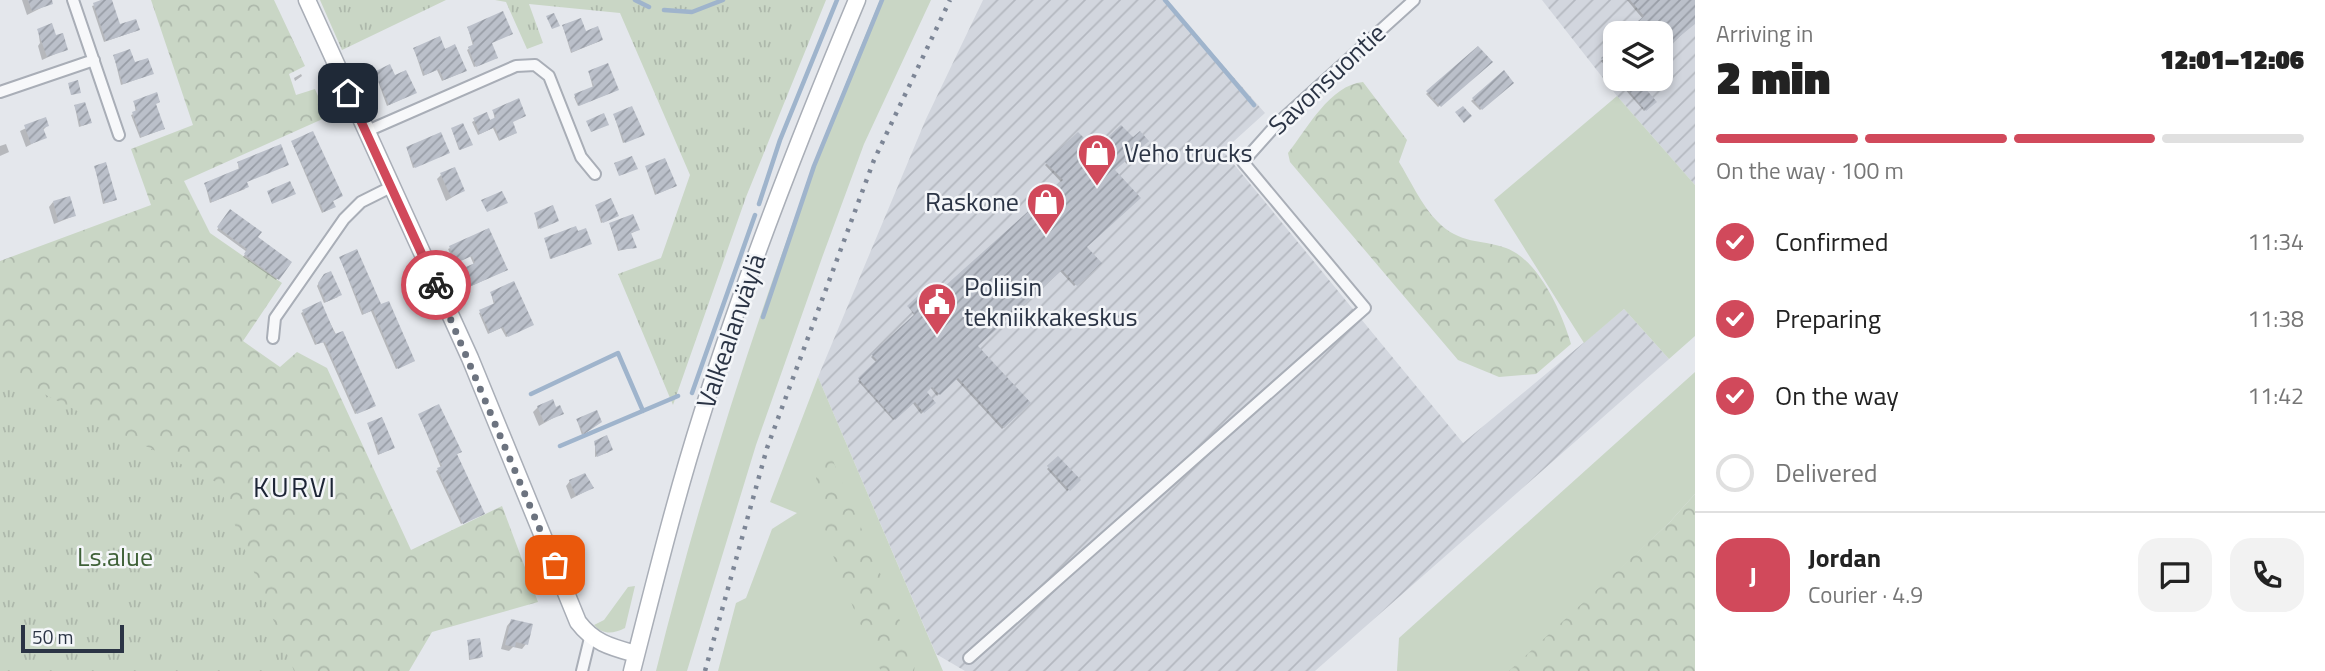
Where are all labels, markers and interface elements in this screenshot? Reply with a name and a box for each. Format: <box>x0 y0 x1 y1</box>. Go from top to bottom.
street label: Savonsuontie <box>1259 14 1394 144</box>
text: Arriving in <box>1716 16 1813 51</box>
map controls <box>1603 21 1673 91</box>
button: layers <box>1603 21 1673 91</box>
text: 12:01–12:06 <box>2160 40 2304 79</box>
text: 2 min <box>1716 42 1830 112</box>
pin <box>318 63 378 123</box>
icon: home <box>329 74 367 112</box>
shop icon: Veho trucks <box>1076 132 1118 187</box>
place label: Veho trucks <box>1124 133 1253 172</box>
text: On the way · 100 m <box>1716 153 1904 188</box>
shop icon: Raskone <box>1025 181 1067 236</box>
place label: Raskone <box>925 182 1019 221</box>
text: Confirmed <box>1775 222 1889 261</box>
icon: check <box>1716 223 1754 261</box>
text: 11:34 <box>2247 224 2304 259</box>
street label: Valkealanväylä <box>686 248 775 413</box>
courier <box>401 250 471 320</box>
icon: bike <box>417 266 455 304</box>
place label: Poliisin tekniikkakeskus <box>964 267 1138 336</box>
public building icon: Poliisin tekniikkakeskus <box>916 281 958 336</box>
text: Preparing <box>1775 299 1881 338</box>
icon: check <box>1716 300 1754 338</box>
text: 11:38 <box>2247 301 2304 336</box>
text: On the way <box>1775 376 1899 415</box>
icon: check <box>1716 377 1754 415</box>
text: 11:42 <box>2247 378 2304 413</box>
text: Delivered <box>1775 453 1878 492</box>
district label: KURVI <box>253 465 337 508</box>
pin <box>525 535 585 595</box>
park label: Ls.alue <box>77 537 153 576</box>
text: Jordan <box>1808 538 1881 577</box>
button: chat <box>2138 538 2212 612</box>
button: phone <box>2230 538 2304 612</box>
icon: bag <box>536 546 574 584</box>
text: J <box>1749 556 1757 595</box>
text: Courier · 4.9 <box>1808 577 1923 612</box>
scale bar <box>21 622 124 654</box>
text: 50 m <box>32 622 73 651</box>

